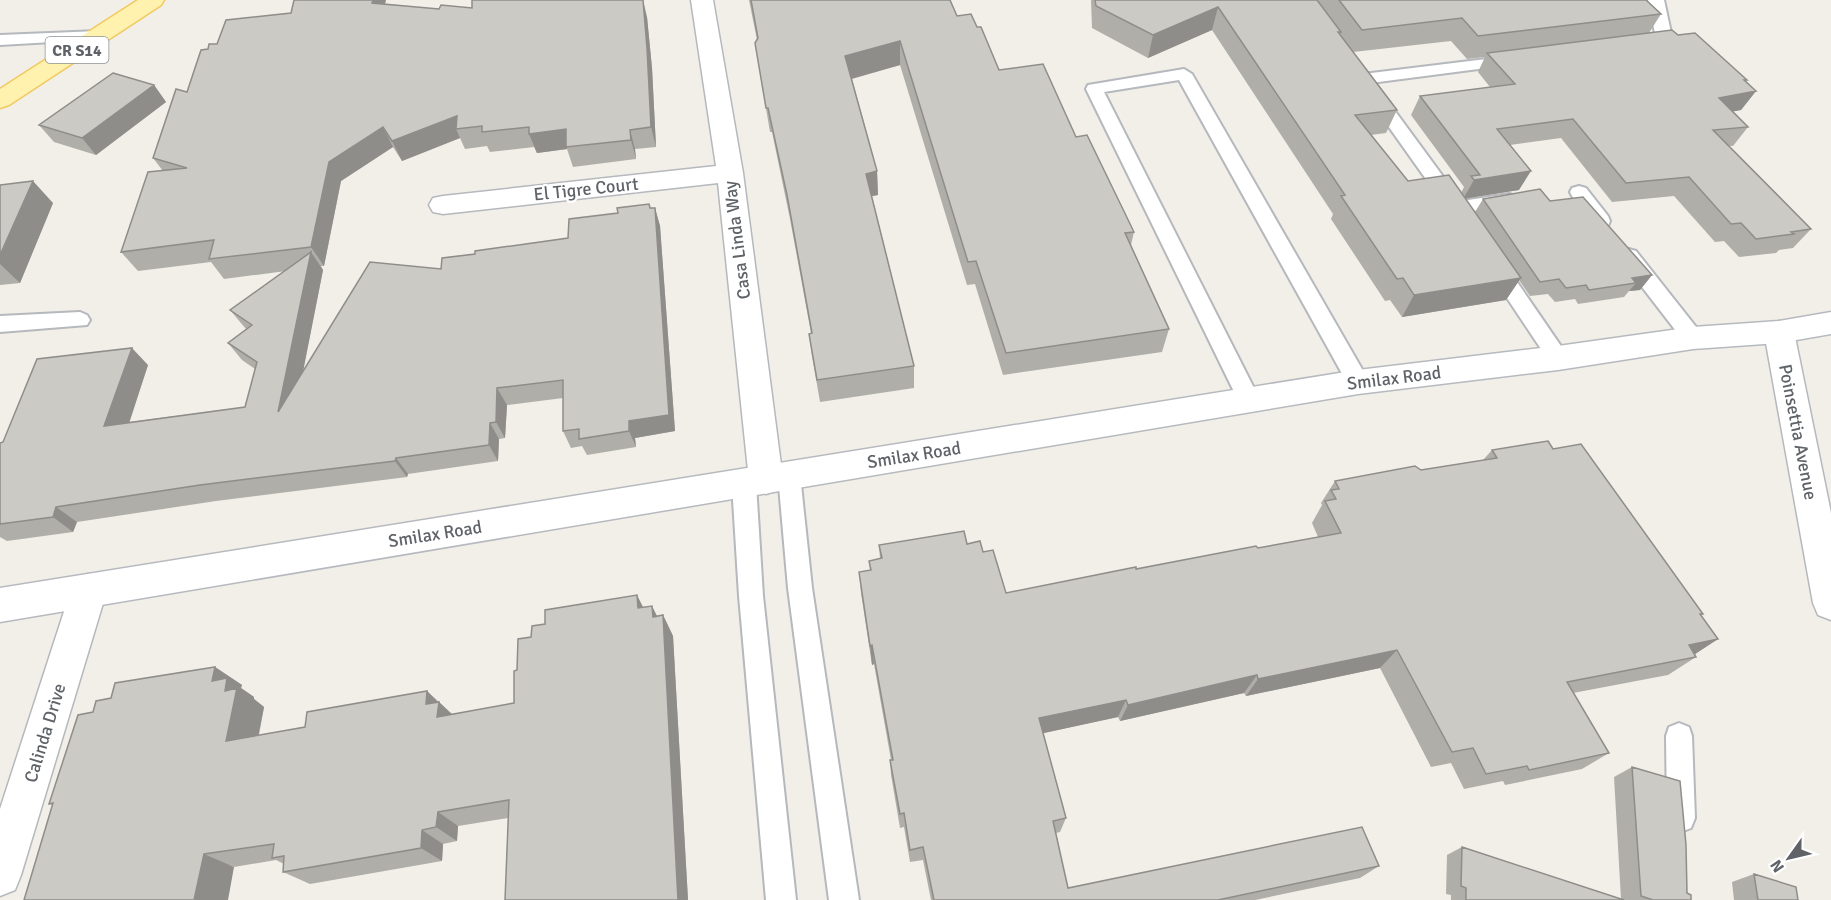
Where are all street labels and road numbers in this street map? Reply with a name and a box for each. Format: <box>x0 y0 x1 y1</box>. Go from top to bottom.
road number: CR S14 <box>46 37 109 63</box>
street label: El Tigre Court <box>533 173 639 205</box>
street label: Casa Linda Way <box>719 179 755 300</box>
street label: Smilax Road <box>1346 361 1442 395</box>
street label: Poinsettia Avenue <box>1774 362 1822 502</box>
street label: Smilax Road <box>866 437 962 473</box>
street label: Smilax Road <box>387 516 483 552</box>
street label: Calinda Drive <box>19 681 71 785</box>

